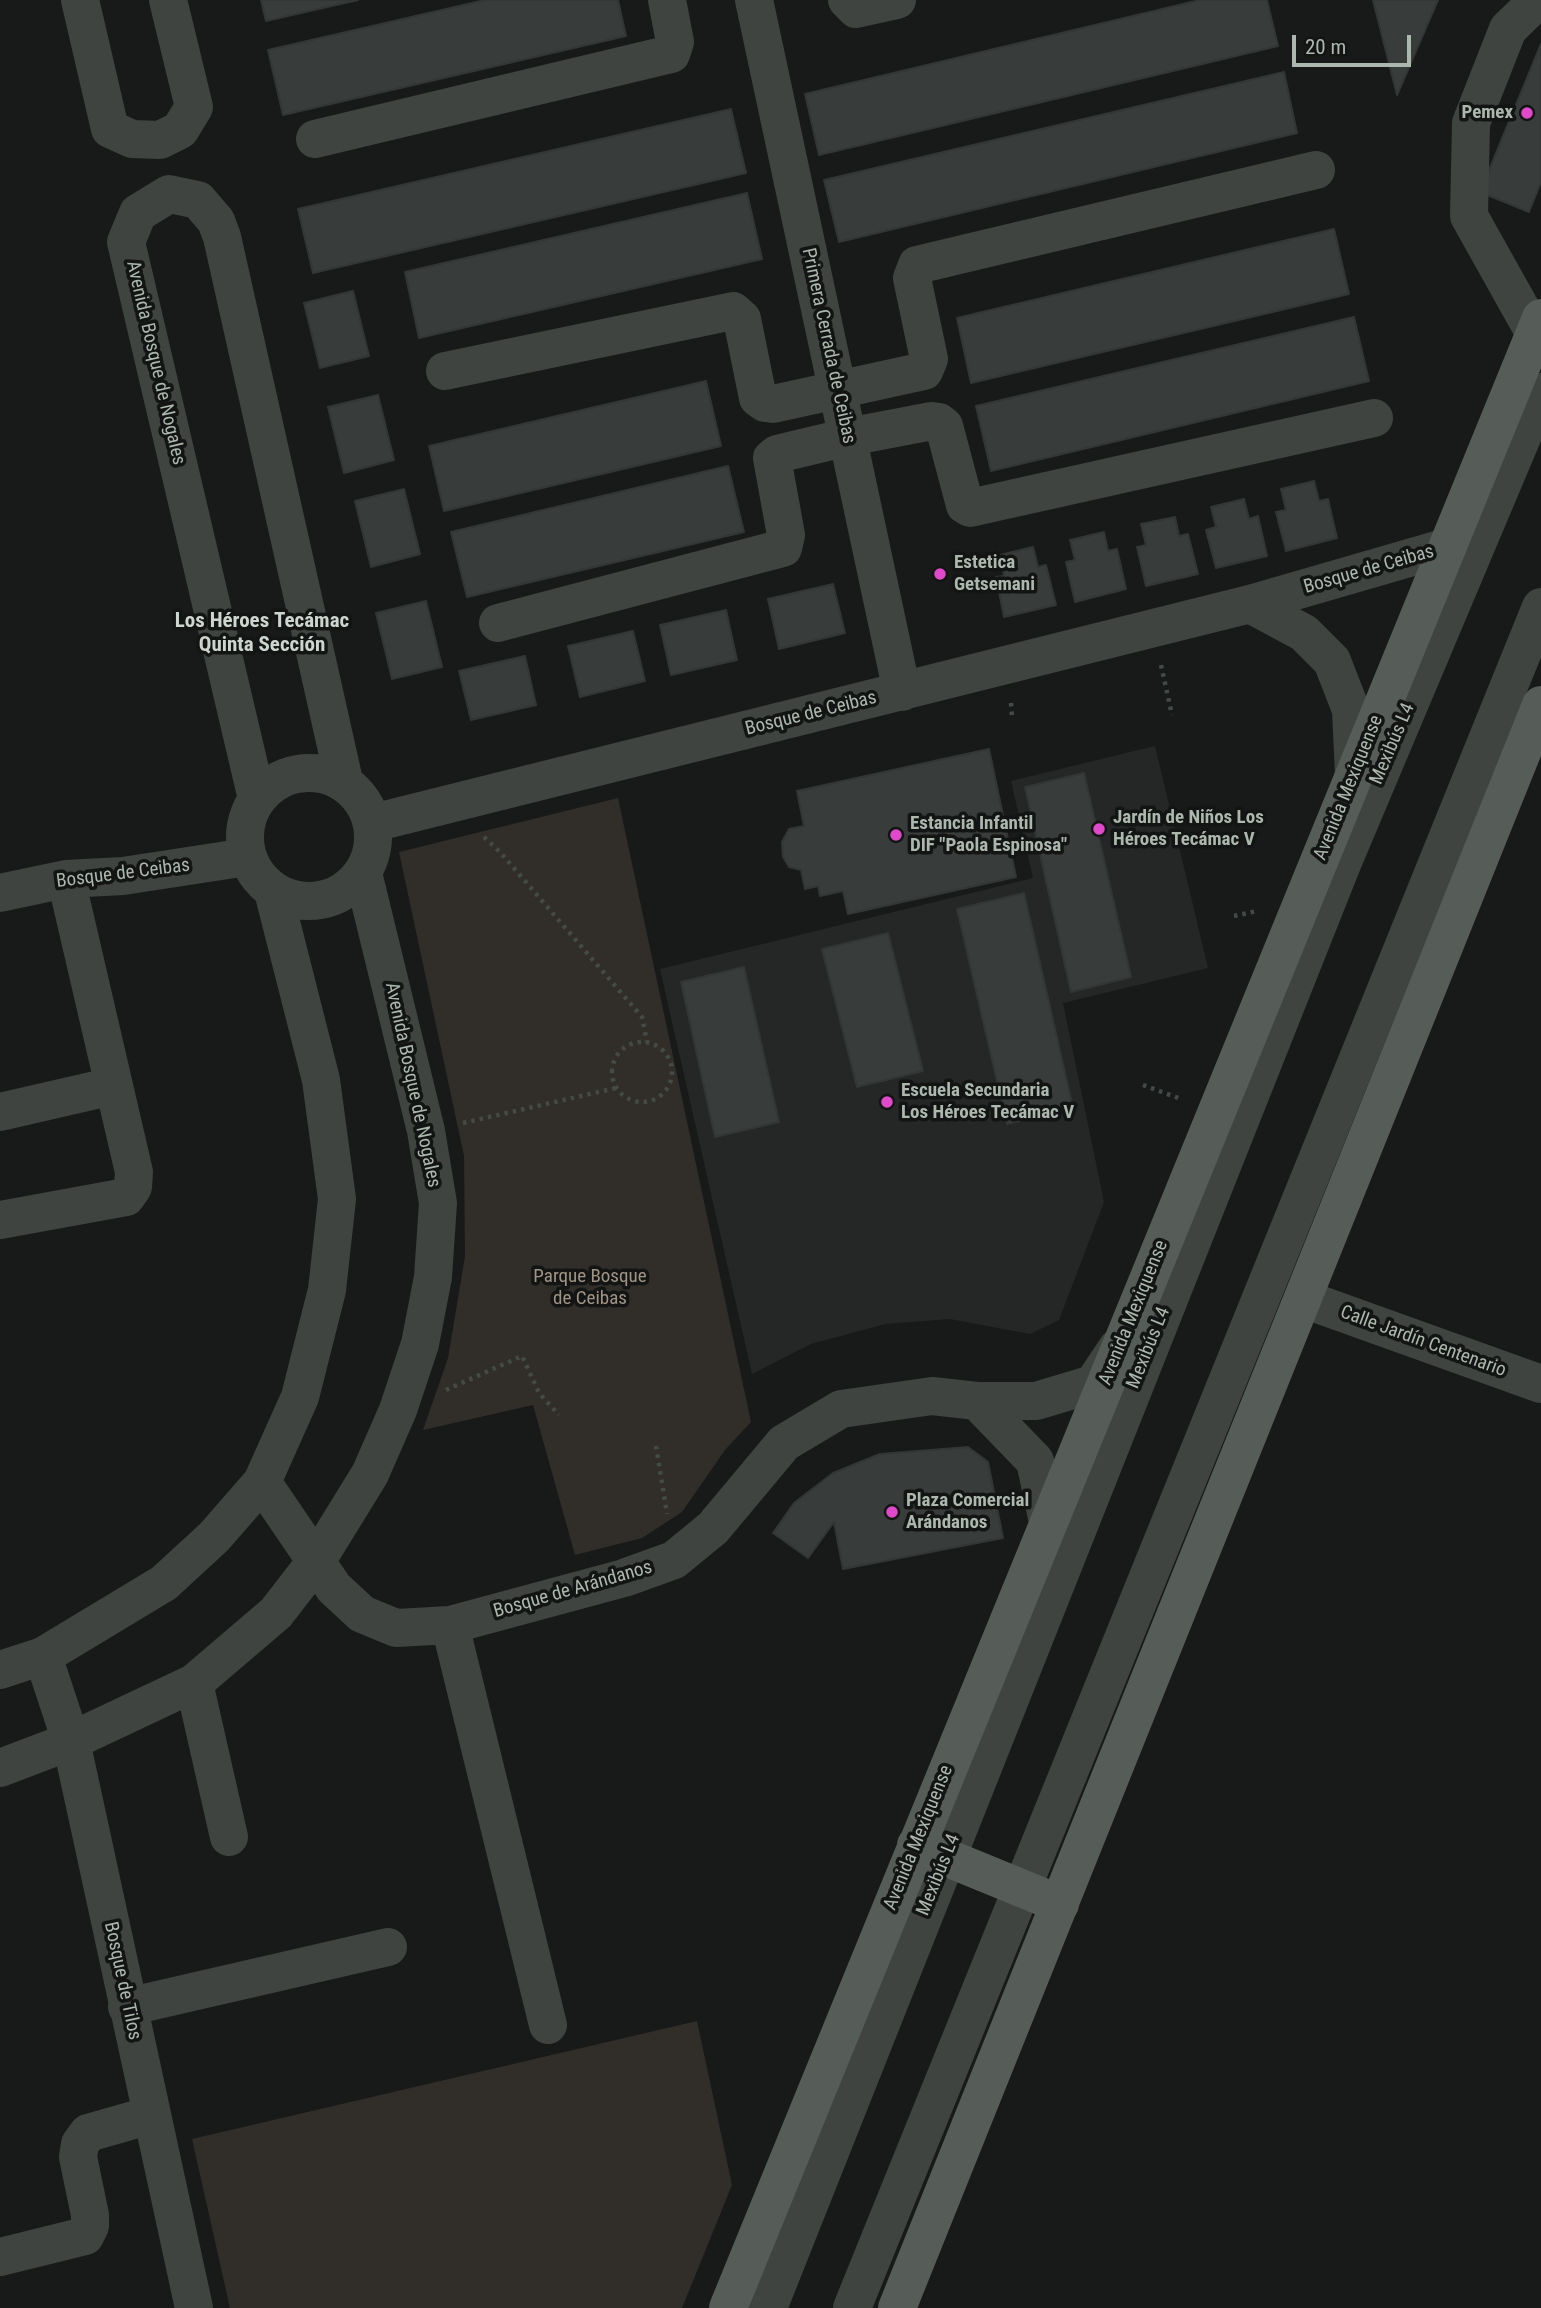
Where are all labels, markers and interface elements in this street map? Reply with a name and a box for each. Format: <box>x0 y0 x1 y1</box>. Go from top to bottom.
scale bar <box>1296 21 1415 65</box>
text: 20 m <box>1305 35 1346 59</box>
place label: Pemex <box>1461 102 1513 124</box>
marker: Pemex <box>1519 105 1535 121</box>
street label: Primera Cerrada de Ceibas <box>796 246 860 446</box>
street label: Avenida Bosque de Nogales <box>120 259 190 467</box>
street label: Bosque de Ceibas <box>1301 541 1437 599</box>
place label: Estetica Getsemani <box>954 552 1035 596</box>
marker: Estetica Getsemani <box>932 566 948 582</box>
district label: Los Héroes Tecámac Quinta Sección <box>175 609 349 659</box>
street label: Bosque de Ceibas <box>743 687 879 741</box>
street label: Mexibús L4 <box>1366 700 1420 788</box>
street label: Avenida Mexiquense <box>1310 712 1388 864</box>
place label: Jardín de Niños Los Héroes Tecámac V <box>1113 807 1264 851</box>
place label: Estancia Infantil DIF "Paola Espinosa" <box>910 813 1067 857</box>
marker: Jardín de Niños Los Héroes Tecámac V <box>1091 821 1107 837</box>
marker: Estancia Infantil DIF "Paola Espinosa" <box>888 827 904 843</box>
street label: Bosque de Ceibas <box>55 854 191 894</box>
street label: Avenida Bosque de Nogales <box>379 981 445 1189</box>
place label: Escuela Secundaria Los Héroes Tecámac V <box>901 1080 1074 1124</box>
marker: Escuela Secundaria Los Héroes Tecámac V <box>879 1094 895 1110</box>
street label: Avenida Mexiquense <box>1095 1237 1173 1389</box>
park label: Parque Bosque de Ceibas <box>533 1266 647 1310</box>
street label: Calle Jardín Centenario <box>1337 1301 1509 1383</box>
street label: Mexibús L4 <box>1122 1304 1176 1392</box>
place label: Plaza Comercial Arándanos <box>906 1490 1029 1534</box>
marker: Plaza Comercial Arándanos <box>884 1504 900 1520</box>
street label: Bosque de Arándanos <box>491 1556 655 1624</box>
street label: Avenida Mexiquense <box>880 1762 958 1914</box>
street label: Mexibús L4 <box>912 1831 966 1919</box>
street label: Bosque de Tilos <box>98 1920 146 2042</box>

